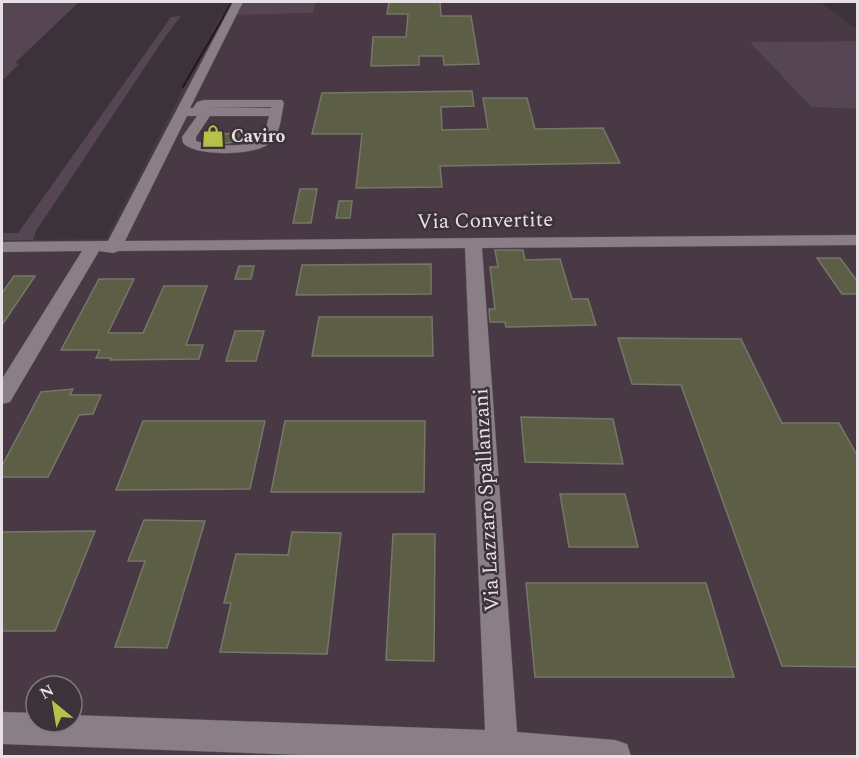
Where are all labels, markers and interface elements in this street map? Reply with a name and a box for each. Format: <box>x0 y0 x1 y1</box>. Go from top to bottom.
shop icon: Caviro <box>200 123 226 149</box>
place label: Caviro <box>231 123 285 150</box>
street label: Via Convertite <box>417 204 553 238</box>
street label: Via Lazzaro Spallanzani <box>465 388 509 612</box>
north arrow <box>24 674 84 734</box>
text: N <box>35 678 59 706</box>

